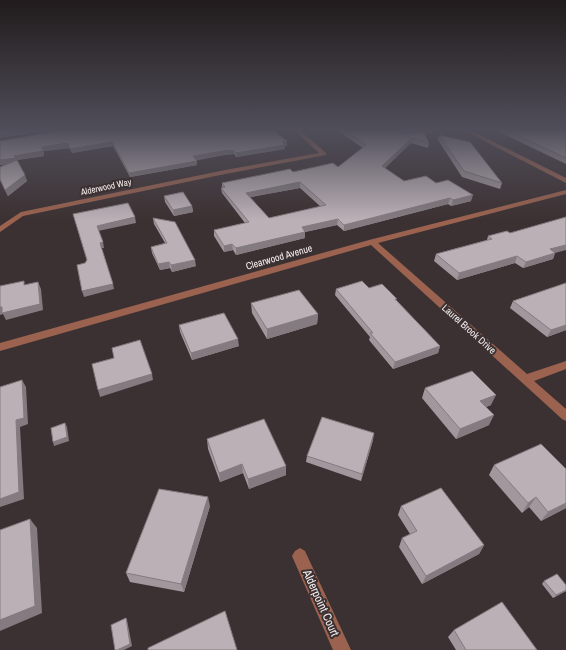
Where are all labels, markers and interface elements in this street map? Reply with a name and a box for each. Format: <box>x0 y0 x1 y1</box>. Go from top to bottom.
street label: Alderwood Way <box>79 176 133 198</box>
street label: Clearwood Avenue <box>244 241 314 273</box>
street label: Laurel Brook Drive <box>439 301 499 357</box>
street label: Alderpoint Court <box>299 566 343 639</box>

